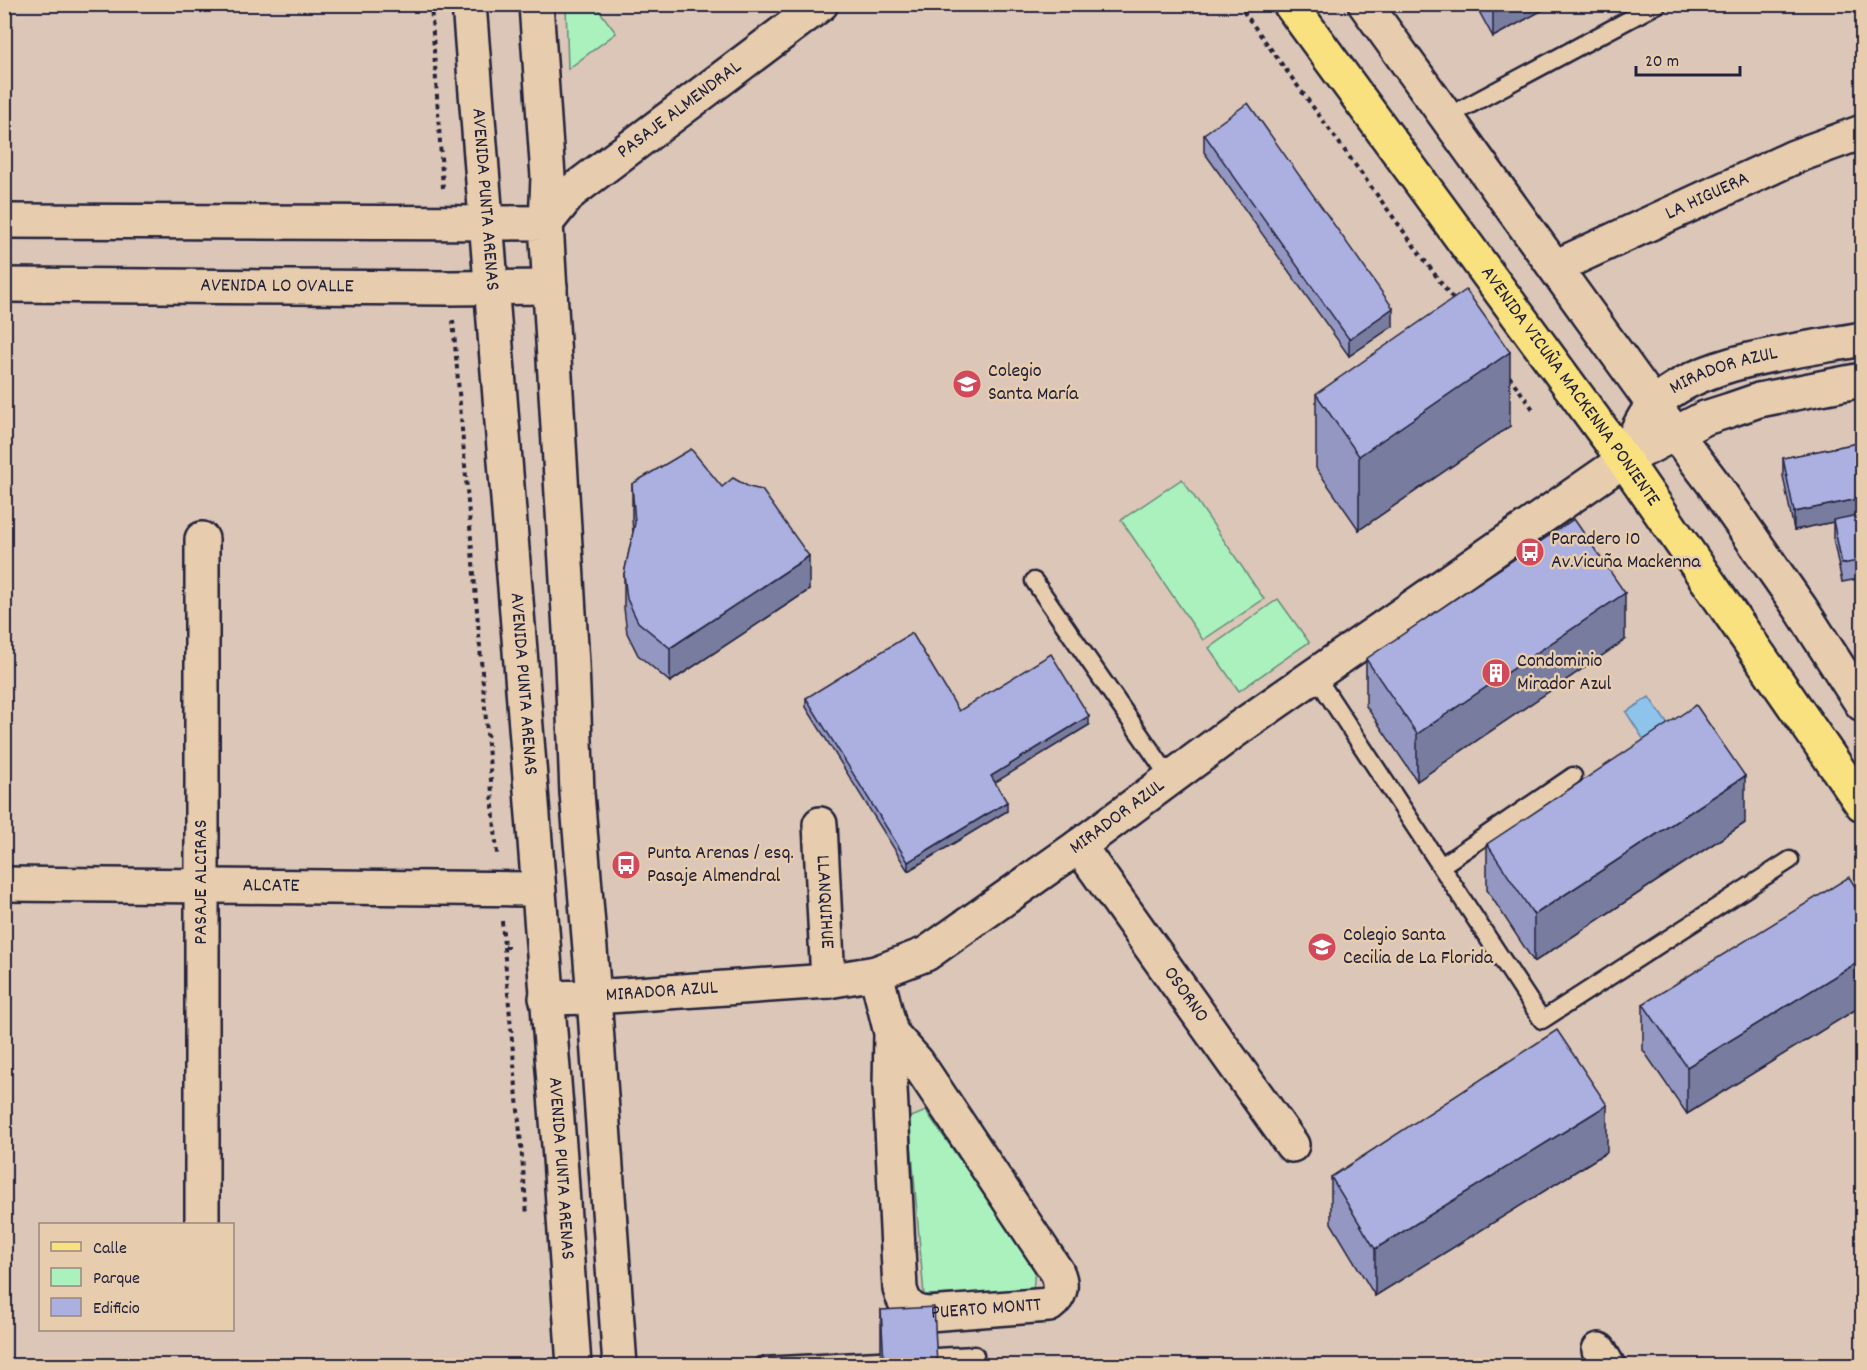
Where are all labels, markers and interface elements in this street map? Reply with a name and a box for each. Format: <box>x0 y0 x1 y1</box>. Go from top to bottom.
scale bar <box>1636 39 1740 77</box>
text: 20 m <box>1645 50 1679 75</box>
street label: PASAJE ALMENDRAL <box>612 54 748 166</box>
street label: AVENIDA PUNTA ARENAS <box>463 107 506 292</box>
street label: LA HIGUERA <box>1661 165 1754 228</box>
street label: AVENIDA VICUÑA MACKENNA PONIENTE <box>1473 261 1666 512</box>
street label: AVENIDA LO OVALLE <box>200 272 354 301</box>
street label: MIRADOR AZUL <box>1664 340 1780 402</box>
place label: Colegio Santa María <box>988 358 1079 409</box>
school or university icon: Colegio Santa María <box>951 368 983 400</box>
place label: Paradero 10 Av.Vicuña Mackenna <box>1551 526 1701 577</box>
bus stop icon: Paradero 10 Av.Vicuña Mackenna <box>1514 536 1546 568</box>
street label: AVENIDA PUNTA ARENAS <box>501 592 544 776</box>
place label: Condominio Mirador Azul <box>1517 648 1612 699</box>
building icon: Condominio Mirador Azul <box>1480 657 1512 689</box>
street label: MIRADOR AZUL <box>1064 773 1171 862</box>
street label: PASAJE ALCIRAS <box>188 819 216 945</box>
place label: Punta Arenas / esq. Pasaje Almendral <box>647 840 794 891</box>
bus stop icon: Punta Arenas / esq. Pasaje Almendral <box>610 849 642 881</box>
street label: LLANQUIHUE <box>808 854 840 949</box>
street label: ALCATE <box>242 872 300 901</box>
place label: Colegio Santa Cecilia de La Florida <box>1343 922 1494 973</box>
school or university icon: Colegio Santa Cecilia de La Florida <box>1306 931 1338 963</box>
street label: OSORNO <box>1156 961 1215 1029</box>
street label: MIRADOR AZUL <box>605 975 719 1010</box>
street label: AVENIDA PUNTA ARENAS <box>540 1076 581 1261</box>
legend <box>39 1223 234 1331</box>
text: Calle <box>93 1237 127 1262</box>
text: Parque <box>93 1267 140 1292</box>
street label: PUERTO MONTT <box>930 1292 1042 1328</box>
text: Edificio <box>93 1297 140 1322</box>

